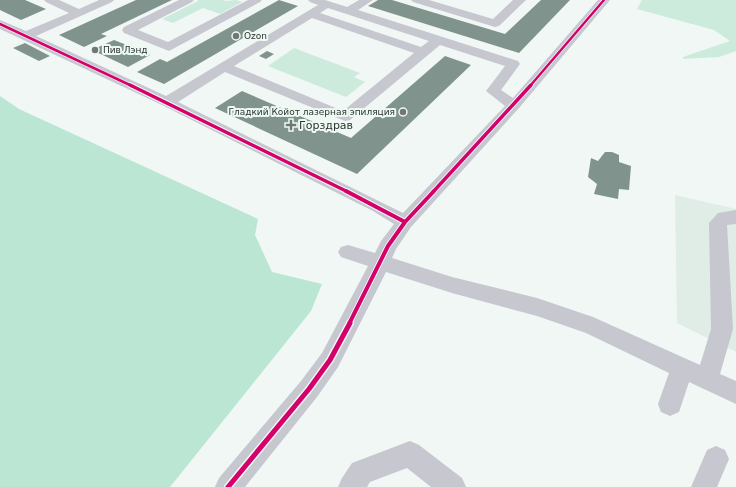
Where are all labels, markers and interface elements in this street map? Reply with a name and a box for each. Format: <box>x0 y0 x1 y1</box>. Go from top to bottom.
marker: Ozon <box>231 31 241 41</box>
place label: Ozon <box>244 31 267 41</box>
marker: Пив Лэнд <box>90 45 100 55</box>
place label: Пив Лэнд <box>103 45 148 55</box>
place label: Гладкий Койот лазерная эпиляция <box>228 107 395 117</box>
marker: Гладкий Койот лазерная эпиляция <box>398 107 408 117</box>
place label: Горздрав <box>299 119 353 132</box>
marker: Горздрав <box>286 120 296 130</box>

